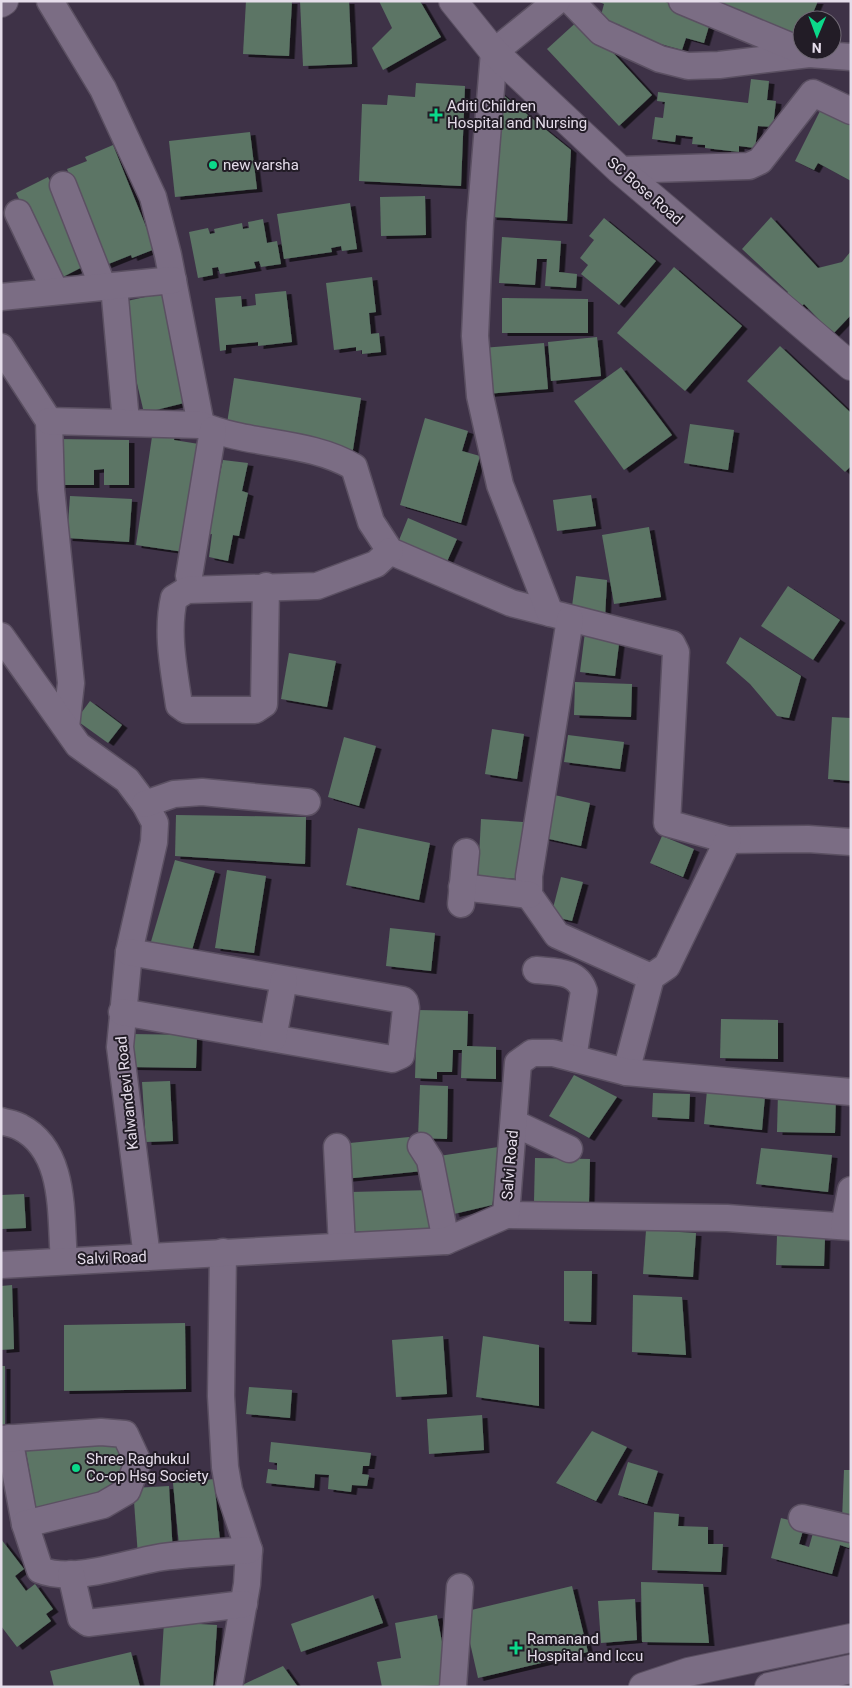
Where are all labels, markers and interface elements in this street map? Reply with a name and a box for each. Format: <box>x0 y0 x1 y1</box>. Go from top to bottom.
north arrow <box>792 10 842 60</box>
text: N <box>812 40 822 56</box>
place label: Aditi Children Hospital and Nursing <box>447 97 587 132</box>
marker: Aditi Children Hospital and Nursing <box>429 108 443 122</box>
street label: SC Bose Road <box>604 153 686 229</box>
place label: new varsha <box>223 156 299 174</box>
marker: new varsha <box>207 159 219 171</box>
street label: Kalwandevi Road <box>112 1035 142 1151</box>
street label: Salvi Road <box>498 1129 522 1201</box>
street label: Salvi Road <box>77 1248 147 1268</box>
place label: Shree Raghukul Co-op Hsg Society <box>86 1450 209 1485</box>
marker: Shree Raghukul Co-op Hsg Society <box>70 1462 82 1474</box>
place label: Ramanand Hospital and Iccu <box>527 1630 643 1665</box>
marker: Ramanand Hospital and Iccu <box>509 1641 523 1655</box>

